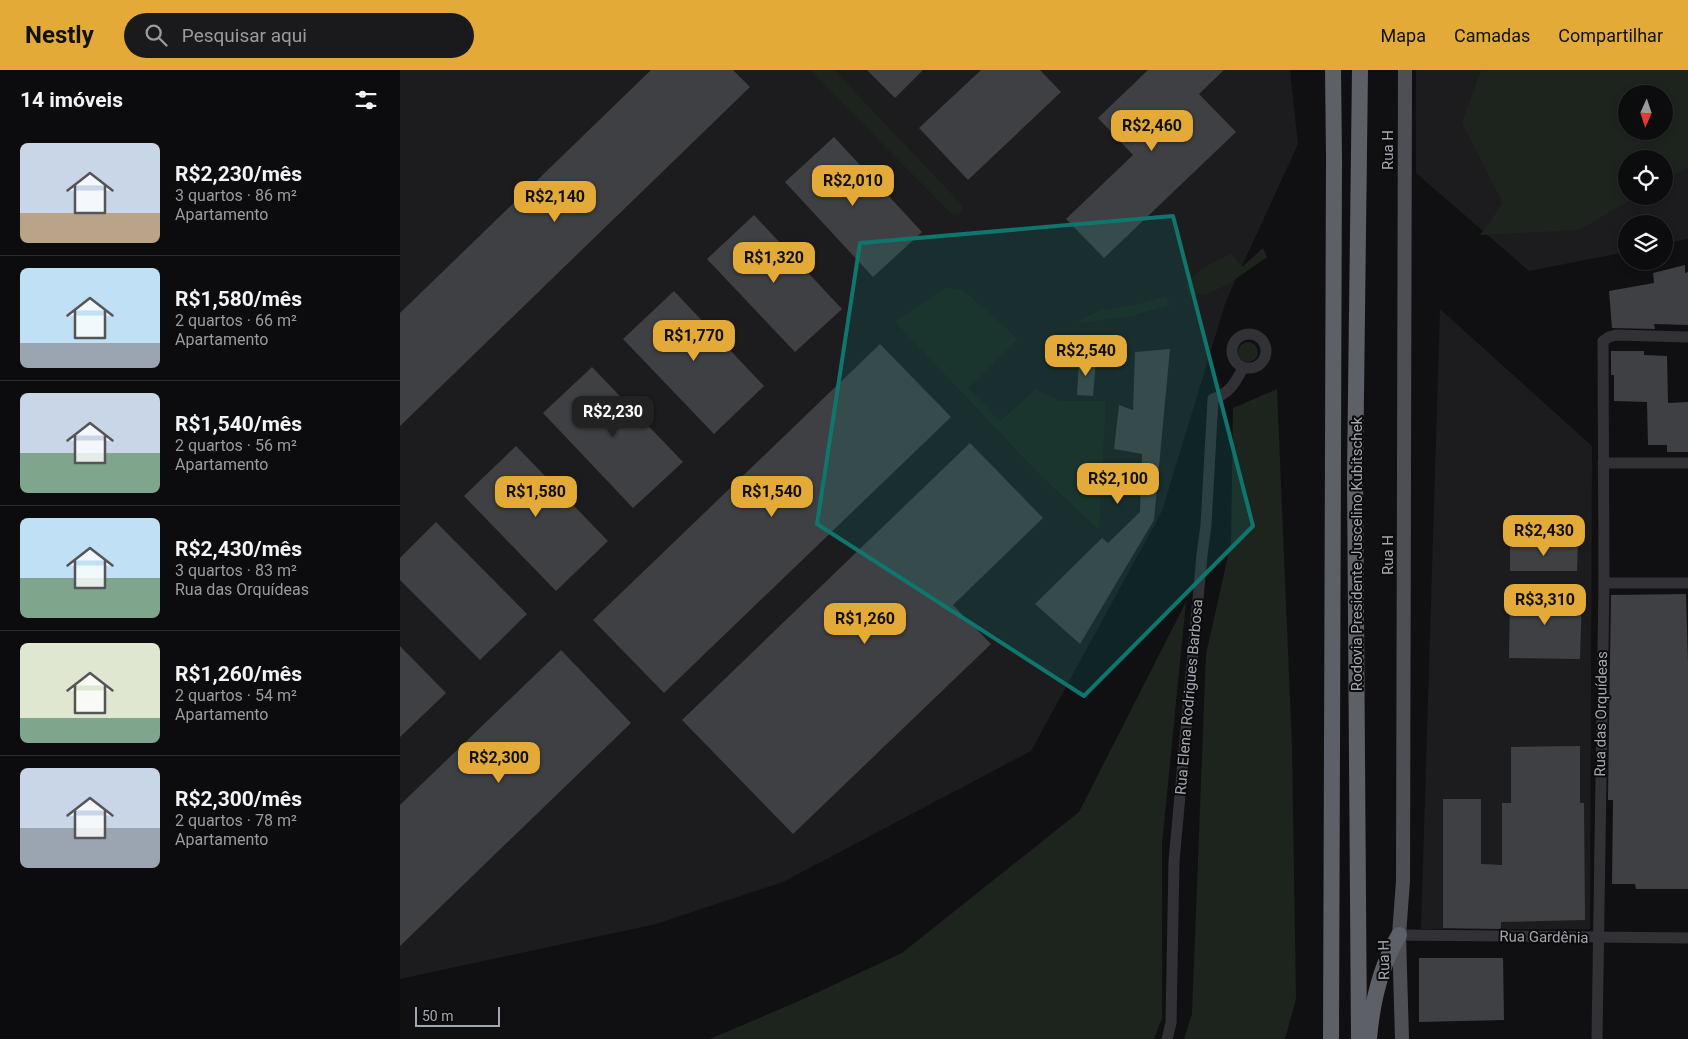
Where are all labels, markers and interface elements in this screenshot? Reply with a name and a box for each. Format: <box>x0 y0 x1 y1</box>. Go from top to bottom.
search box <box>124 13 474 58</box>
text: Nestly <box>25 21 94 49</box>
icon: search <box>142 21 170 49</box>
text: Pesquisar aqui <box>182 24 307 47</box>
text: Mapa <box>1381 25 1426 46</box>
text: Camadas <box>1454 25 1530 46</box>
text: Compartilhar <box>1558 25 1663 46</box>
north arrow <box>1618 85 1672 140</box>
map controls <box>1618 85 1673 270</box>
icon: filters <box>352 86 380 114</box>
text: 14 imóveis <box>20 88 123 112</box>
pin: R$2,460 <box>1106 109 1198 152</box>
text: R$2,460 <box>1122 116 1182 135</box>
street label: Rua H <box>1379 130 1397 170</box>
button: locate <box>1618 150 1673 205</box>
text: R$2,230/mês <box>175 162 302 186</box>
icon: home <box>60 163 120 223</box>
pin: R$2,010 <box>807 164 899 207</box>
text: R$2,010 <box>823 171 883 190</box>
pin: R$2,140 <box>509 180 601 223</box>
text: 3 quartos · 86 m² <box>175 186 297 205</box>
text: R$2,140 <box>525 187 585 206</box>
text: Apartamento <box>175 205 268 224</box>
button: layers <box>1618 215 1673 270</box>
pin: R$1,320 <box>728 242 820 284</box>
text: R$1,320 <box>744 248 804 267</box>
text: R$1,580/mês <box>175 287 302 311</box>
icon: home <box>60 288 120 348</box>
text: 2 quartos · 66 m² <box>175 311 297 330</box>
pin: R$1,770 <box>648 320 740 362</box>
text: R$1,770 <box>664 326 724 345</box>
text: Apartamento <box>175 330 268 349</box>
pin: R$2,540 <box>1040 334 1132 377</box>
text: R$2,540 <box>1056 341 1116 360</box>
pin: R$2,230 <box>567 396 659 438</box>
text: R$2,230 <box>583 402 643 421</box>
text: R$1,540/mês <box>175 412 302 436</box>
icon: home <box>60 413 120 473</box>
street label: Rodovia Presidente Juscelino Kubitschek <box>1348 416 1366 691</box>
text: 2 quartos · 56 m² <box>175 436 297 455</box>
text: Apartamento <box>175 455 268 474</box>
pin: R$2,100 <box>1072 462 1164 505</box>
text: R$2,100 <box>1088 469 1148 488</box>
pin: R$1,580 <box>490 476 582 518</box>
pin: R$1,540 <box>726 476 818 518</box>
text: R$1,580 <box>506 482 566 501</box>
text: R$1,540 <box>742 482 802 501</box>
pin: R$2,430 <box>1498 514 1590 557</box>
text: R$2,430 <box>1514 521 1574 540</box>
street label: Rua H <box>1379 535 1397 575</box>
text: R$2,430/mês <box>175 537 302 561</box>
icon: home <box>60 538 120 598</box>
text: 3 quartos · 83 m² <box>175 561 297 580</box>
text: Rua das Orquídeas <box>175 580 309 599</box>
pin: R$3,310 <box>1499 584 1591 626</box>
text: R$3,310 <box>1515 590 1575 609</box>
street label: Rua Elena Rodrigues Barbosa <box>1171 598 1207 796</box>
pin: R$1,260 <box>819 602 911 645</box>
text: R$1,260 <box>835 609 895 628</box>
street label: Rua das Orquídeas <box>1591 651 1611 777</box>
text: R$1,260/mês <box>175 662 302 686</box>
icon: home <box>60 663 120 723</box>
text: 2 quartos · 54 m² <box>175 686 297 705</box>
text: Apartamento <box>175 705 268 724</box>
pin: R$2,300 <box>453 742 545 784</box>
text: R$2,300 <box>469 748 529 767</box>
text: R$2,300/mês <box>175 787 302 811</box>
icon: home <box>60 788 120 848</box>
text: 2 quartos · 78 m² <box>175 811 297 830</box>
text: Apartamento <box>175 830 268 849</box>
street label: Rua Gardênia <box>1499 927 1589 947</box>
street label: Rua H <box>1375 940 1393 980</box>
scale bar <box>415 1004 500 1027</box>
text: 50 m <box>422 1008 454 1024</box>

